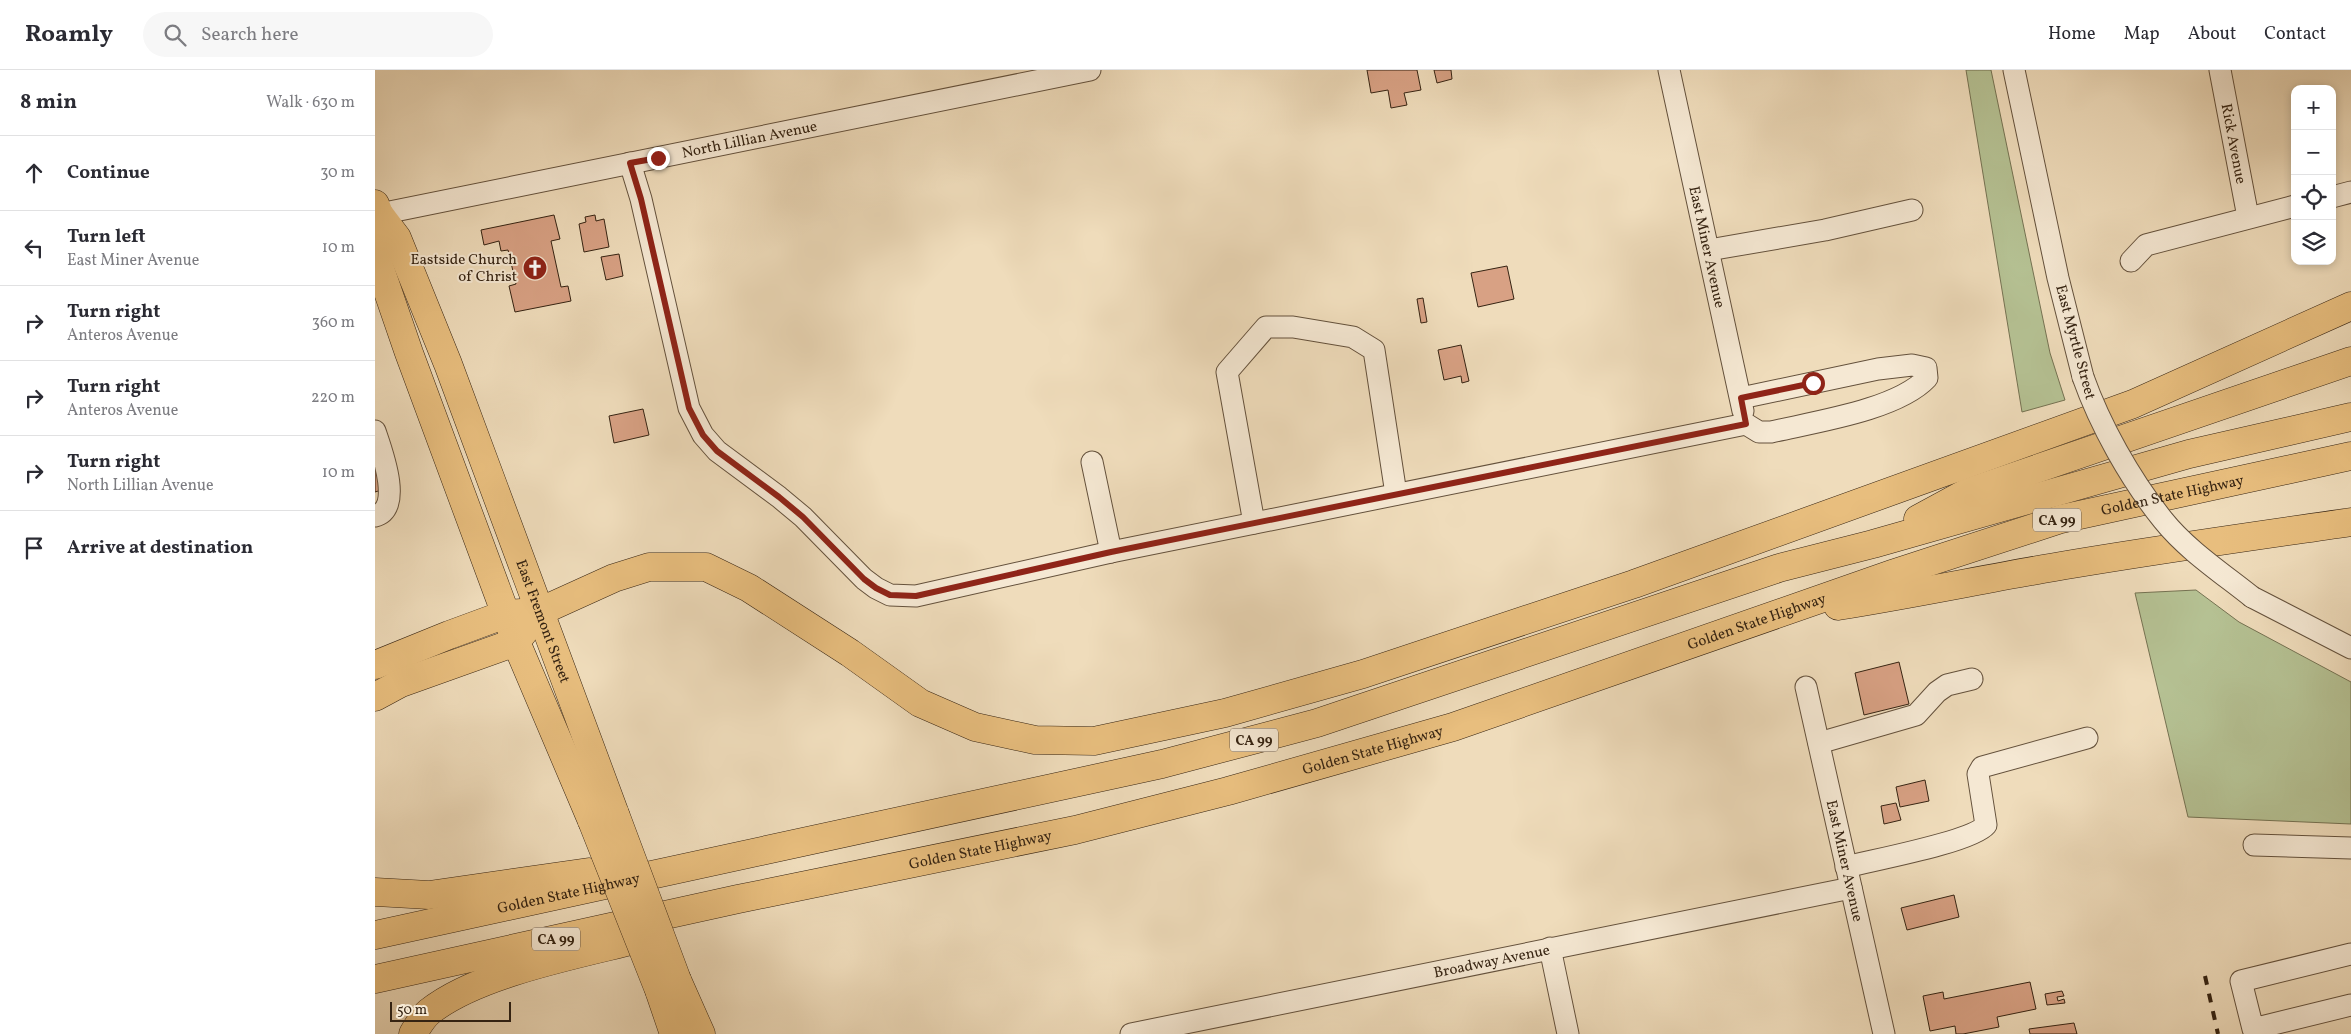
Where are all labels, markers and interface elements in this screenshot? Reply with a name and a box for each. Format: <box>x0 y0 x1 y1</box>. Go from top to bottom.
search box <box>143 12 493 57</box>
text: Roamly <box>25 18 113 52</box>
icon: search <box>161 21 189 49</box>
text: Search here <box>201 22 298 48</box>
text: Home <box>2048 22 2096 47</box>
text: Map <box>2124 22 2160 47</box>
text: About <box>2188 22 2236 47</box>
text: Contact <box>2264 22 2326 47</box>
map controls <box>2291 85 2336 265</box>
button: + <box>2291 85 2336 130</box>
text: 8 min <box>20 88 77 117</box>
text: Walk · 630 m <box>266 92 355 114</box>
street label: Rick Avenue <box>2215 102 2250 186</box>
street label: North Lillian Avenue <box>680 117 819 165</box>
button: − <box>2291 130 2336 175</box>
route end <box>647 147 670 170</box>
icon: ahead <box>20 159 48 187</box>
text: Continue <box>67 160 150 186</box>
text: 30 m <box>320 162 355 184</box>
button: locate <box>2291 175 2336 220</box>
street label: East Miner Avenue <box>1682 184 1729 310</box>
button: layers <box>2291 220 2336 265</box>
text: Turn left <box>67 224 146 250</box>
icon: left <box>20 234 48 262</box>
text: 10 m <box>322 237 355 259</box>
text: East Miner Avenue <box>67 250 199 272</box>
place label: Eastside Church of Christ <box>411 250 517 288</box>
church icon: Eastside Church of Christ <box>522 255 548 281</box>
street label: East Myrtle Street <box>2049 283 2100 402</box>
text: Turn right <box>67 299 160 325</box>
icon: right <box>20 309 48 337</box>
text: 360 m <box>312 312 355 334</box>
text: Anteros Avenue <box>67 325 178 347</box>
route start <box>1802 372 1825 395</box>
text: Turn right <box>67 374 160 400</box>
icon: right <box>20 384 48 412</box>
text: 220 m <box>311 387 355 409</box>
text: Anteros Avenue <box>67 400 178 422</box>
text: Turn right <box>67 449 160 475</box>
icon: right <box>20 459 48 487</box>
text: 10 m <box>322 462 355 484</box>
street label: Golden State Highway <box>2099 471 2246 522</box>
text: North Lillian Avenue <box>67 475 214 497</box>
road number: CA 99 <box>2033 508 2081 532</box>
icon: arrive <box>20 534 48 562</box>
text: Arrive at destination <box>67 535 253 561</box>
street label: East Fremont Street <box>509 557 575 686</box>
street label: Golden State Highway <box>1685 589 1829 656</box>
street label: Golden State Highway <box>1300 721 1446 781</box>
road number: CA 99 <box>1230 728 1278 752</box>
street label: East Miner Avenue <box>1820 798 1867 924</box>
street label: Golden State Highway <box>907 826 1054 876</box>
street label: Golden State Highway <box>495 869 642 920</box>
road number: CA 99 <box>532 928 580 951</box>
street label: Broadway Avenue <box>1432 940 1552 984</box>
scale bar <box>390 999 511 1022</box>
text: 50 m <box>397 1001 427 1020</box>

